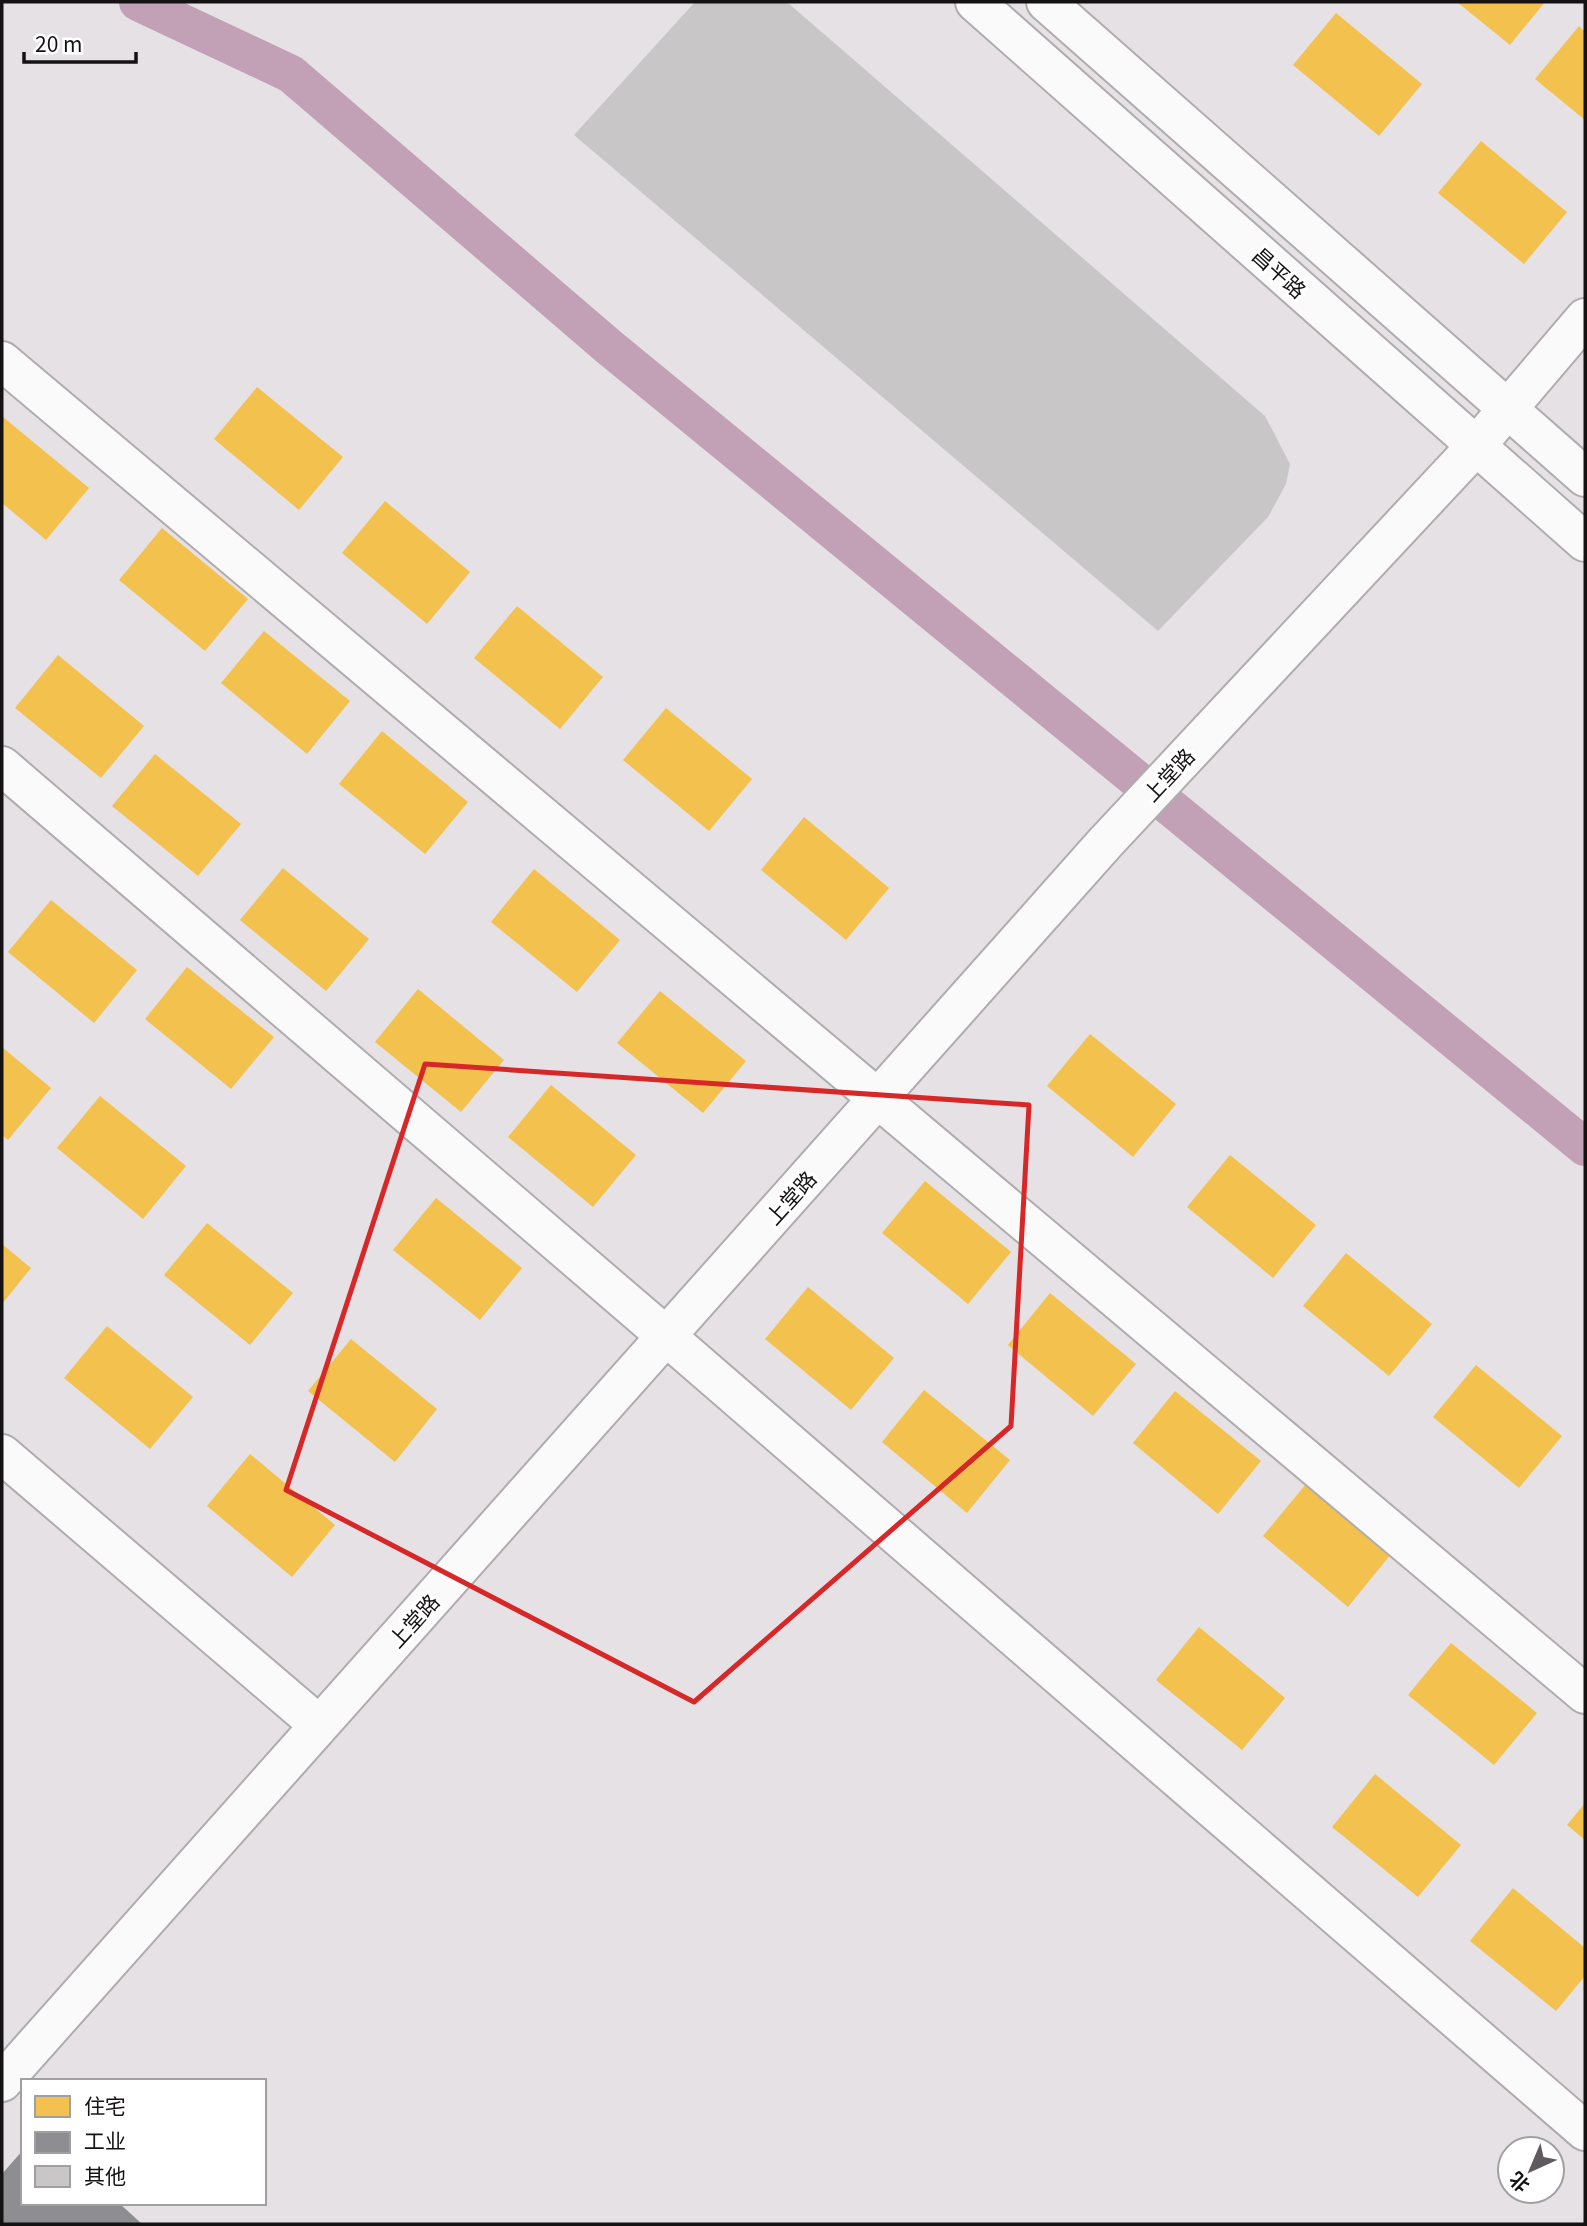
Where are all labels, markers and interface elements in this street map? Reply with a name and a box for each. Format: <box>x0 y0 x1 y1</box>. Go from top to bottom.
scale bar <box>24 21 136 65</box>
text: 20 m <box>35 28 82 58</box>
street label: 昌平路 <box>1247 240 1313 304</box>
street label: 上堂路 <box>1136 741 1200 807</box>
street label: 上堂路 <box>758 1164 822 1230</box>
street label: 上堂路 <box>381 1587 445 1653</box>
legend <box>21 2079 266 2205</box>
text: 住宅 <box>84 2090 126 2120</box>
text: 工业 <box>84 2125 126 2155</box>
north arrow <box>1496 2135 1566 2205</box>
text: 其他 <box>84 2160 126 2190</box>
text: 北 <box>1502 2167 1534 2200</box>

